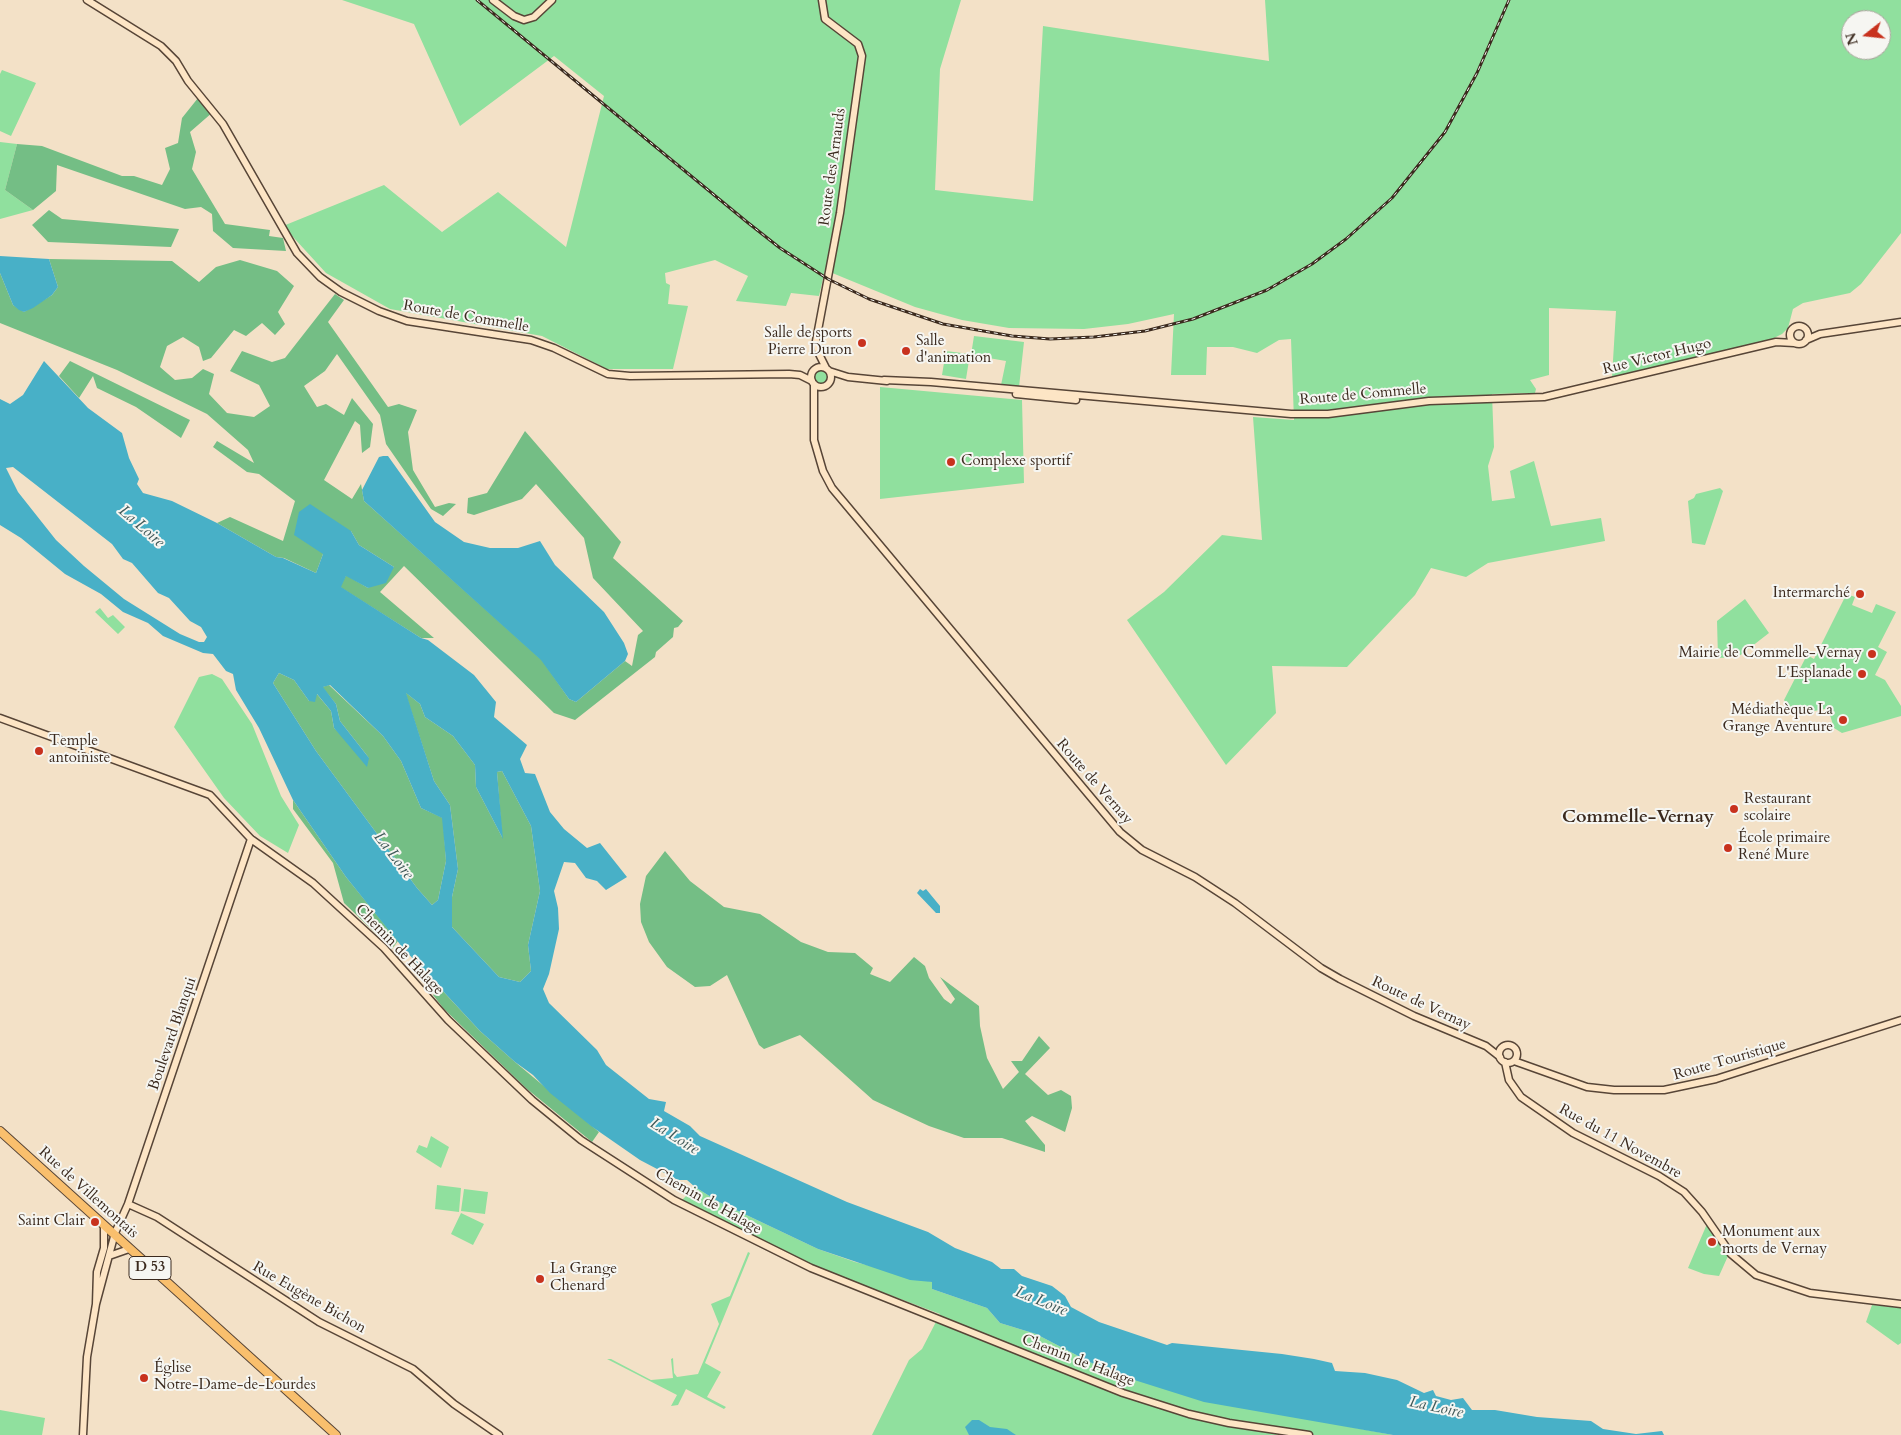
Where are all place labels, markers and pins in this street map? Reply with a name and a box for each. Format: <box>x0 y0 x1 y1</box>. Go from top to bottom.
place label: Salle de sports Pierre Duron <box>764 325 852 360</box>
place label: Salle d'animation <box>916 333 991 368</box>
marker: Salle de sports Pierre Duron <box>856 337 868 349</box>
marker: Salle d'animation <box>900 345 912 357</box>
place label: Complexe sportif <box>961 453 1070 471</box>
marker: Complexe sportif <box>945 456 957 468</box>
place label: Intermarché <box>1773 585 1850 603</box>
marker: Intermarché <box>1854 588 1866 600</box>
place label: Mairie de Commelle-Vernay <box>1679 645 1862 663</box>
marker: Mairie de Commelle-Vernay <box>1866 648 1878 660</box>
place label: L'Esplanade <box>1777 665 1852 683</box>
marker: L'Esplanade <box>1856 668 1868 680</box>
place label: Médiathèque La Grange Aventure <box>1723 702 1833 737</box>
marker: Médiathèque La Grange Aventure <box>1837 714 1849 726</box>
place label: Temple antoiniste <box>49 733 110 768</box>
marker: Temple antoiniste <box>33 745 45 757</box>
place label: Restaurant scolaire <box>1744 791 1811 826</box>
marker: Restaurant scolaire <box>1728 803 1740 815</box>
place label: École primaire René Mure <box>1738 830 1830 865</box>
marker: École primaire René Mure <box>1722 842 1734 854</box>
place label: Saint Clair <box>18 1213 85 1231</box>
marker: Saint Clair <box>89 1216 101 1228</box>
place label: Monument aux morts de Vernay <box>1722 1224 1827 1259</box>
marker: Monument aux morts de Vernay <box>1706 1236 1718 1248</box>
place label: La Grange Chenard <box>550 1261 617 1296</box>
marker: La Grange Chenard <box>534 1273 546 1285</box>
place label: Église Notre-Dame-de-Lourdes <box>154 1360 316 1395</box>
marker: Église Notre-Dame-de-Lourdes <box>138 1372 150 1384</box>

